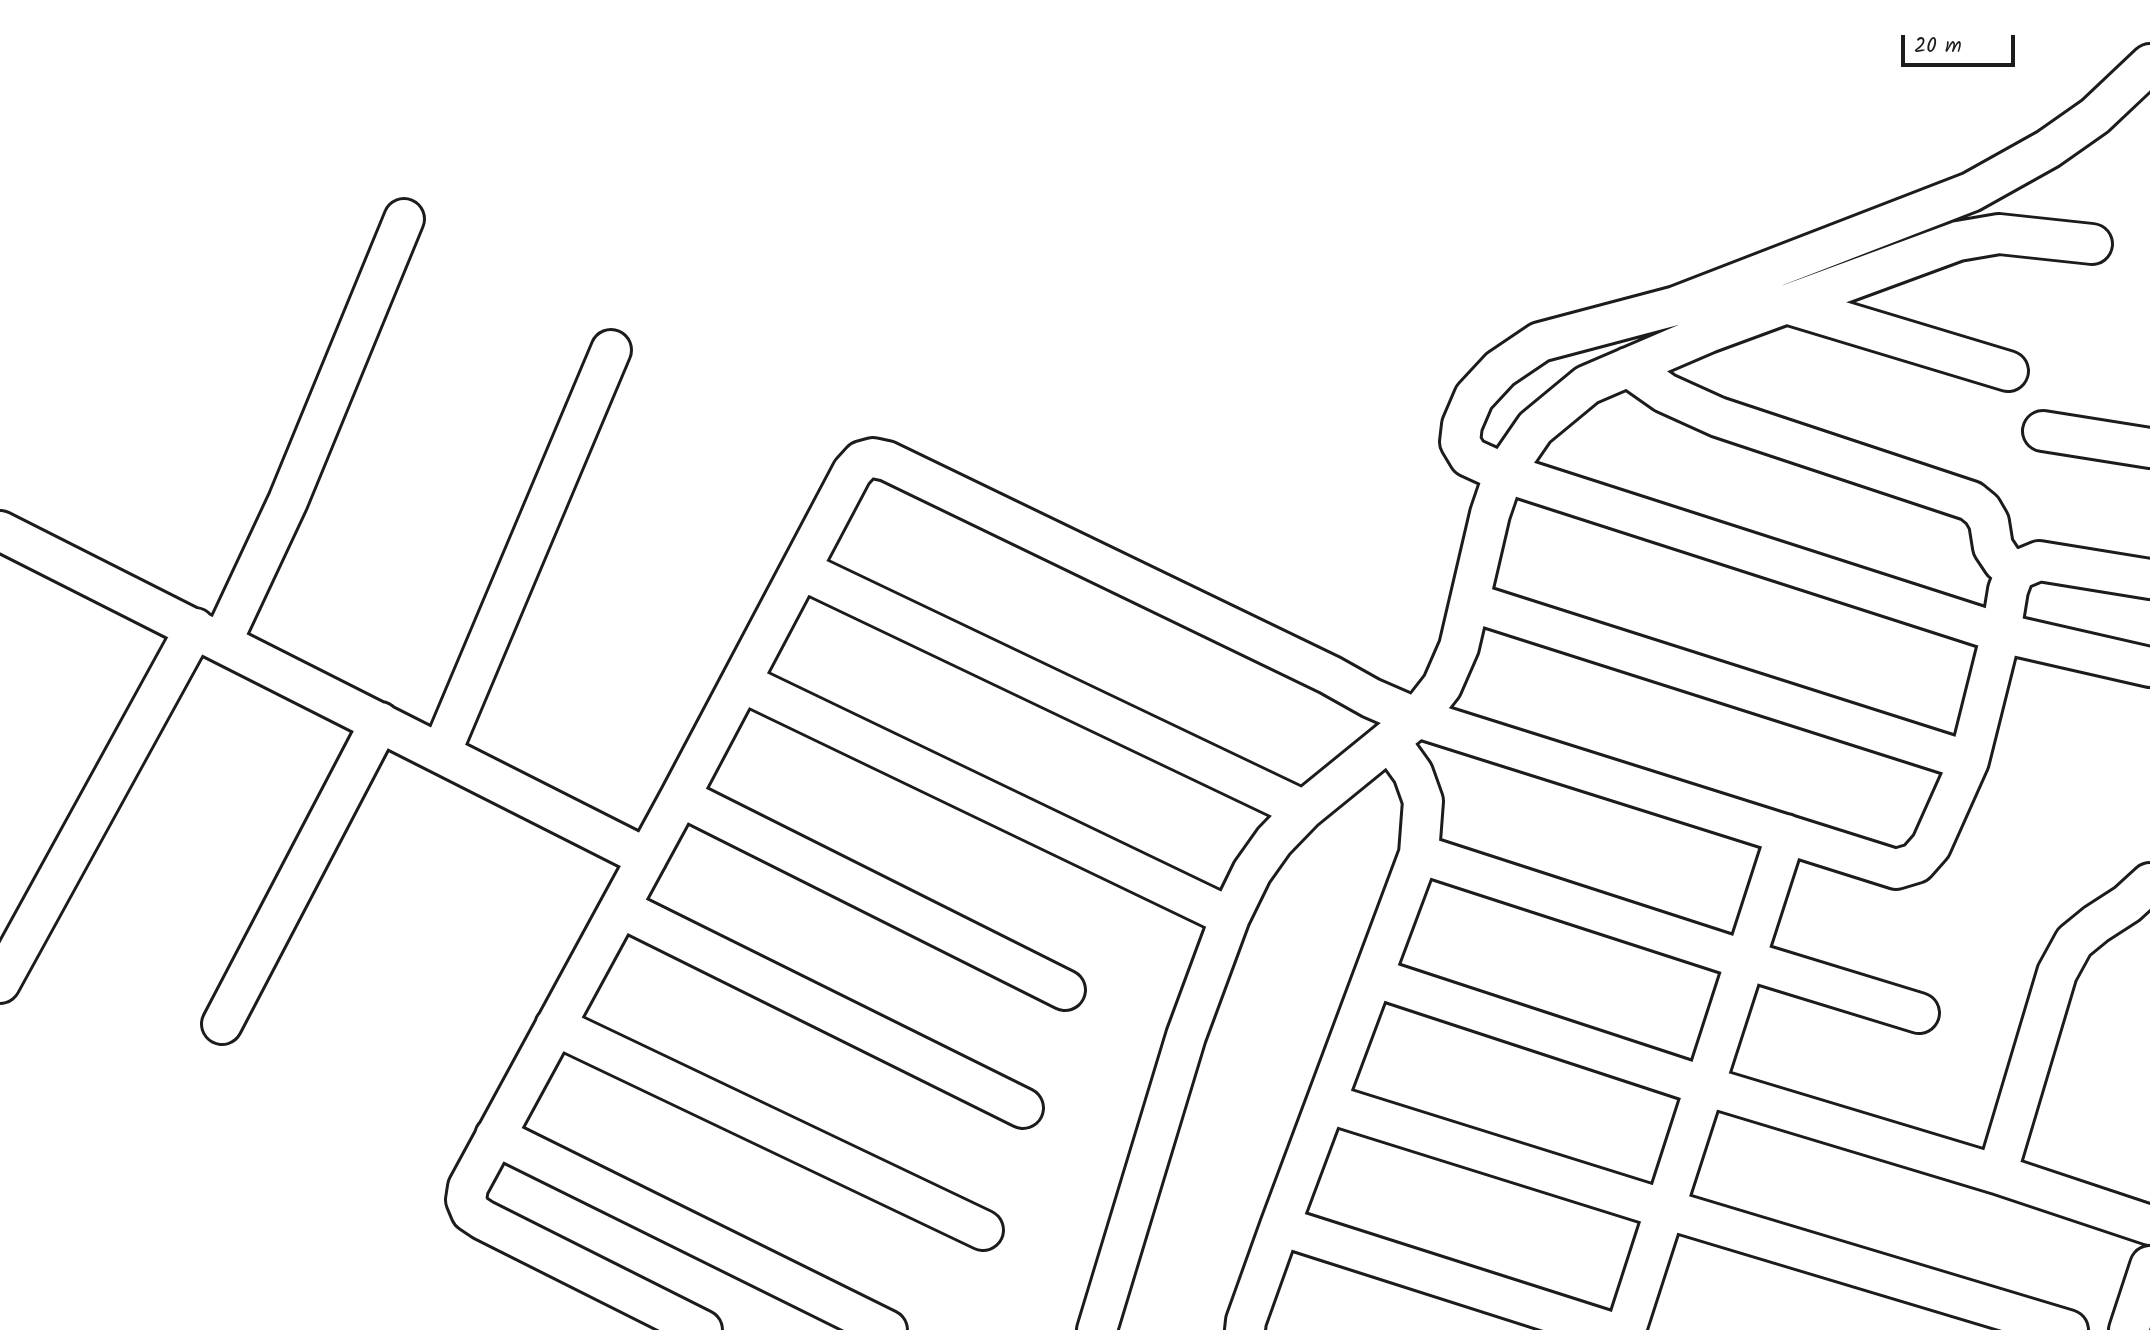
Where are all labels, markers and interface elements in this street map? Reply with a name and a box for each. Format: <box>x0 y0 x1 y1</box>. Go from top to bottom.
scale bar <box>1905 21 2019 65</box>
text: 20 m <box>1914 30 1962 63</box>

